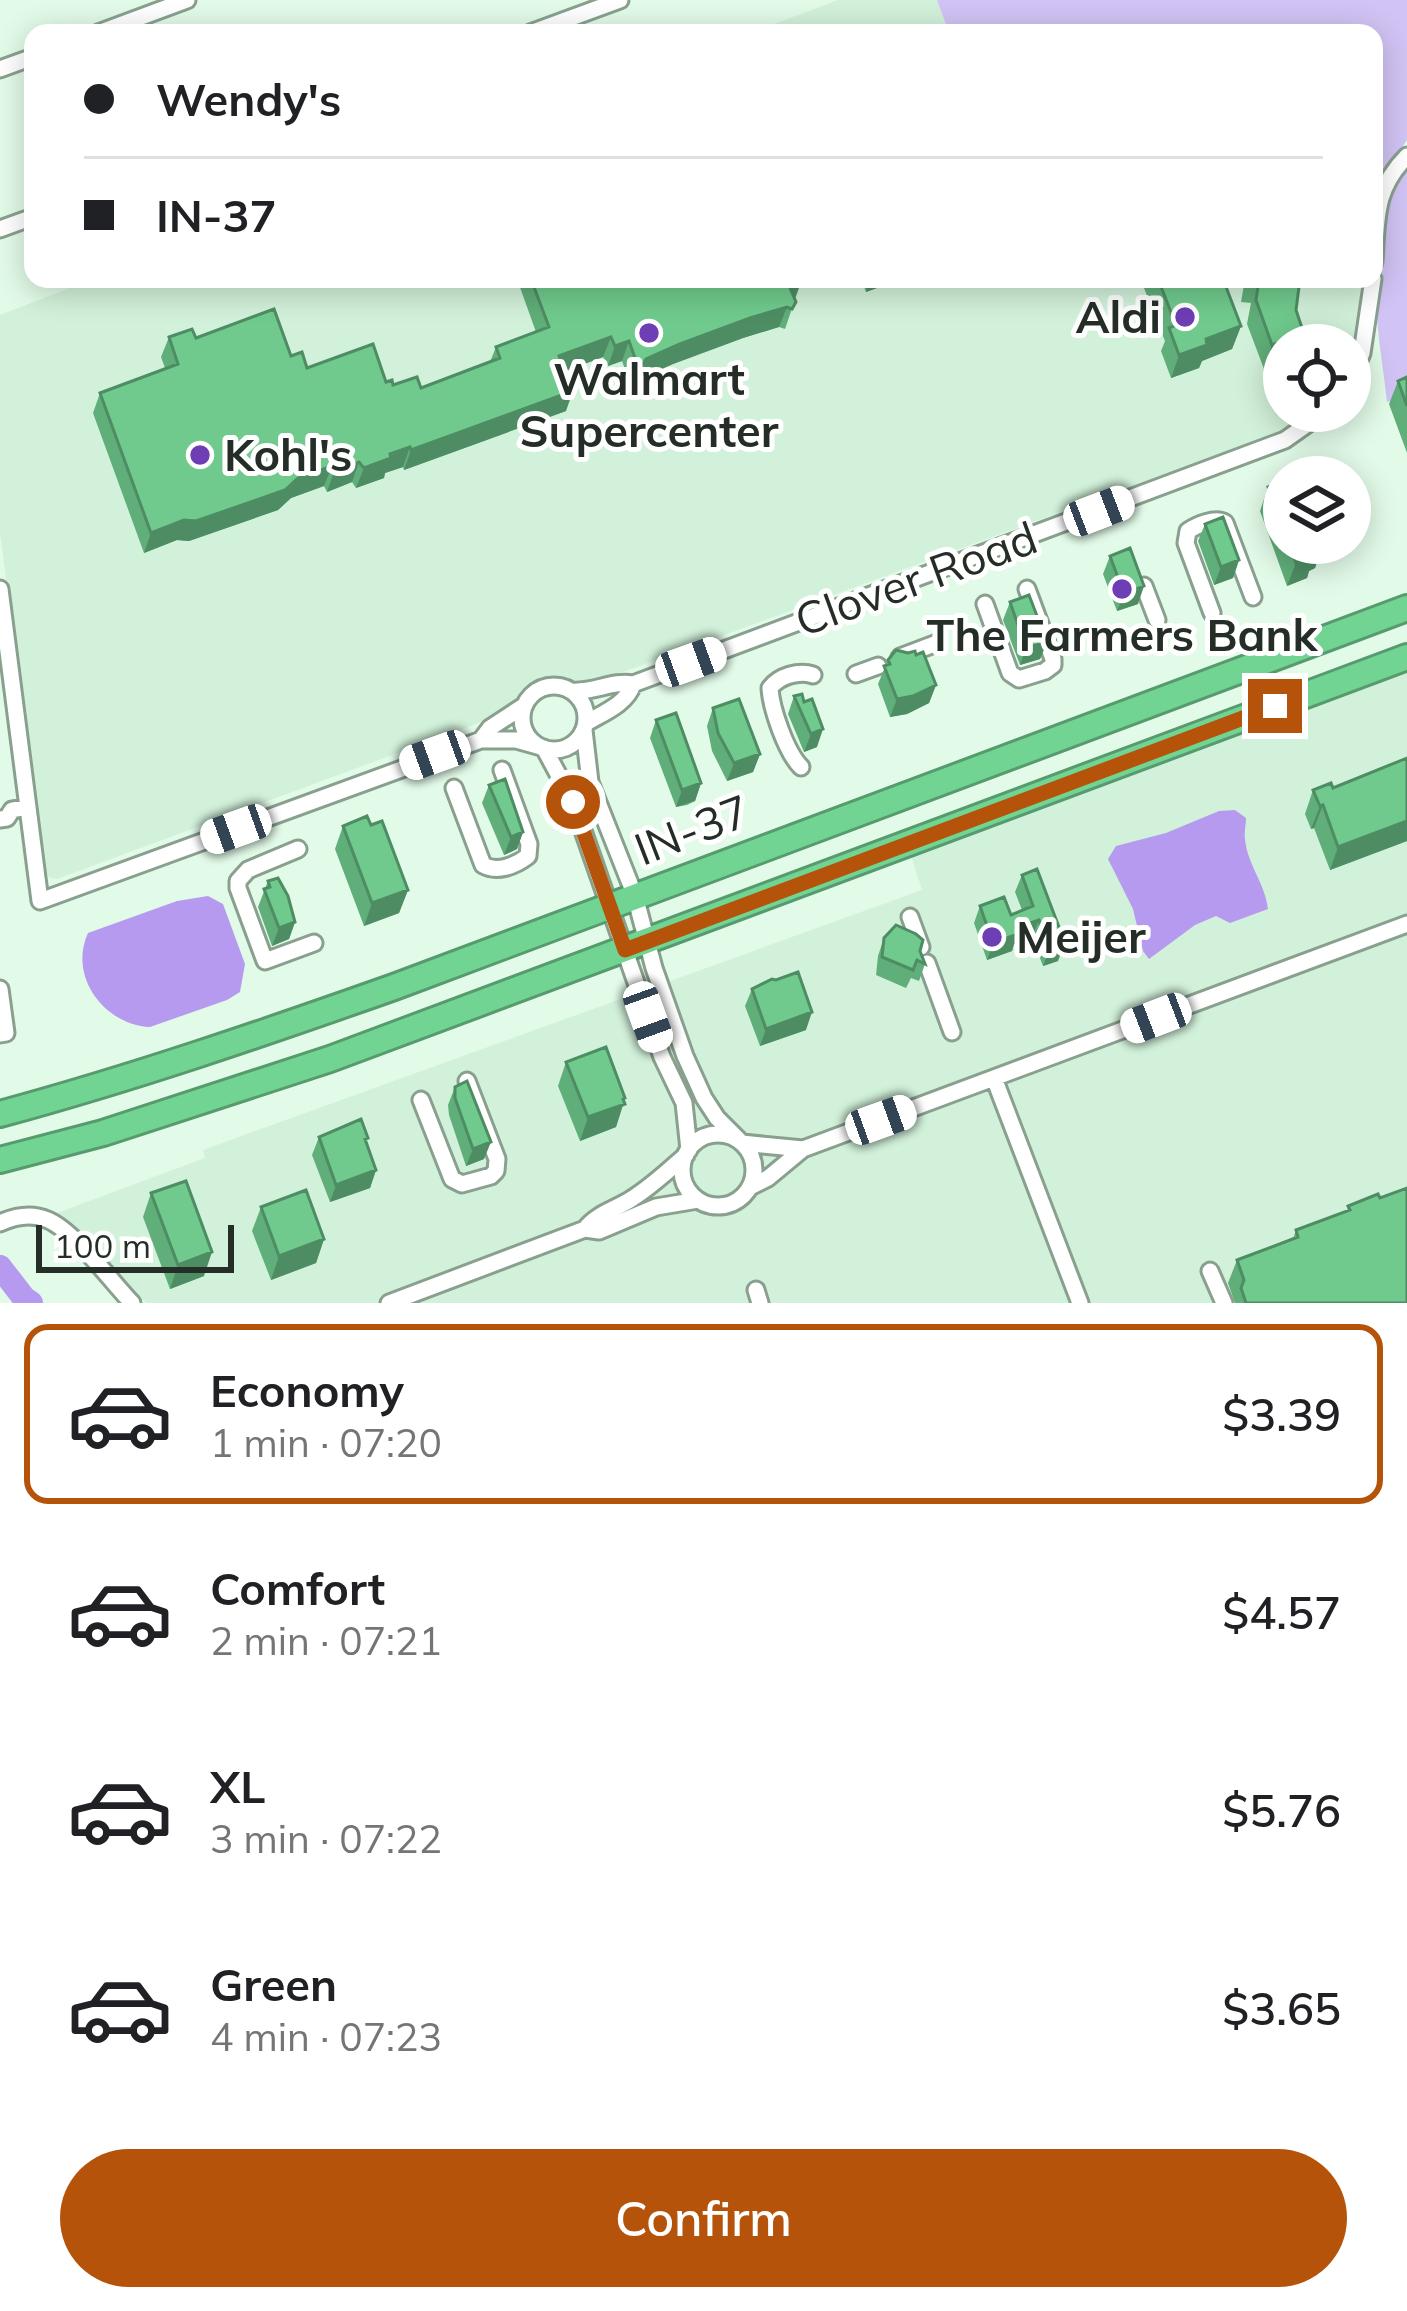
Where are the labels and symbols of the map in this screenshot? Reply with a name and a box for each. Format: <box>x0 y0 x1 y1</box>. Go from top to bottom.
place label: Aldi <box>1076 288 1161 344</box>
marker: Aldi <box>1172 304 1198 330</box>
marker: Walmart Supercenter <box>636 320 662 346</box>
place label: Walmart Supercenter <box>520 350 779 458</box>
place label: Kohl's <box>224 426 352 482</box>
marker: Kohl's <box>187 442 213 468</box>
car <box>1059 481 1139 541</box>
street label: Clover Road <box>787 508 1044 648</box>
marker: The Farmers Bank <box>1109 576 1135 602</box>
place label: The Farmers Bank <box>927 606 1319 662</box>
car <box>651 633 731 691</box>
route end <box>1248 679 1302 733</box>
car <box>395 726 475 784</box>
route start <box>546 775 600 829</box>
street label: IN-37 <box>626 782 757 876</box>
car <box>196 800 276 858</box>
place label: Meijer <box>1016 908 1146 964</box>
marker: Meijer <box>979 924 1005 950</box>
car <box>619 977 677 1057</box>
car <box>1116 988 1196 1048</box>
car <box>841 1091 921 1149</box>
scale bar <box>36 1219 234 1272</box>

